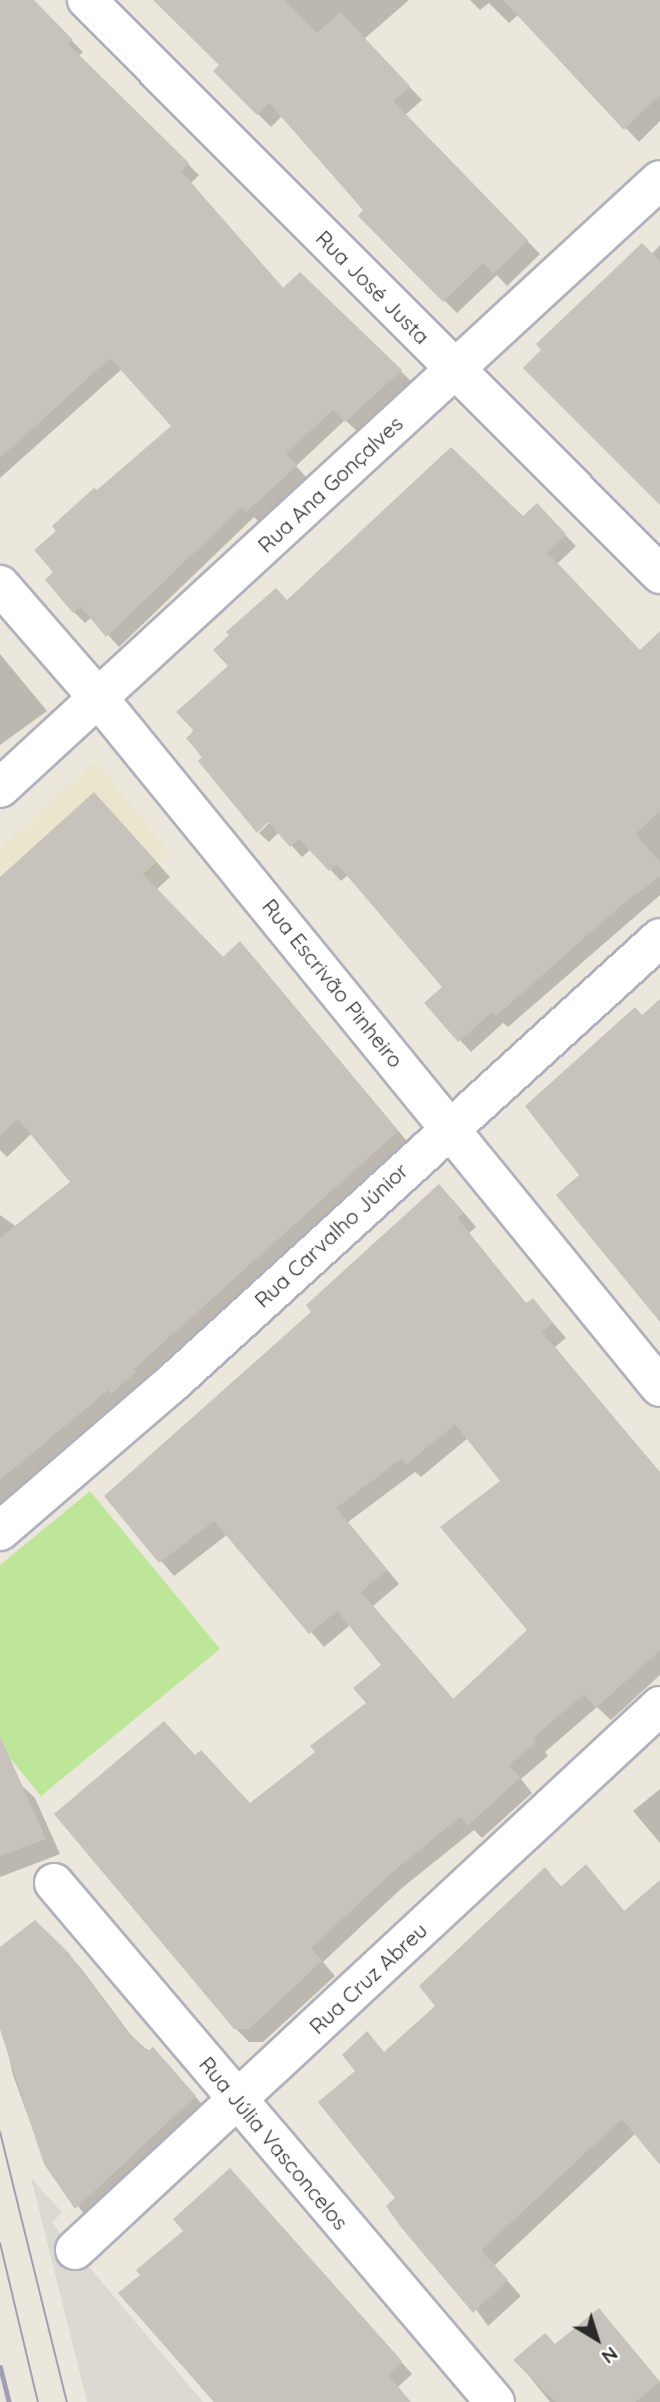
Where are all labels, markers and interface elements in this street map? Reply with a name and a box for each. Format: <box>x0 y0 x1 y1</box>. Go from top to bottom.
street label: Rua José Justa <box>311 225 435 349</box>
street label: Rua Ana Gonçalves <box>252 411 408 557</box>
street label: Rua Escrivão Pinheiro <box>257 894 409 1072</box>
street label: Rua Carvalho Júnior <box>249 1158 413 1312</box>
street label: Rua Cruz Abreu <box>304 1917 432 2039</box>
street label: Rua Júlia Vasconcelos <box>194 2051 354 2235</box>
north arrow <box>562 2304 632 2374</box>
text: N <box>597 2342 623 2369</box>

